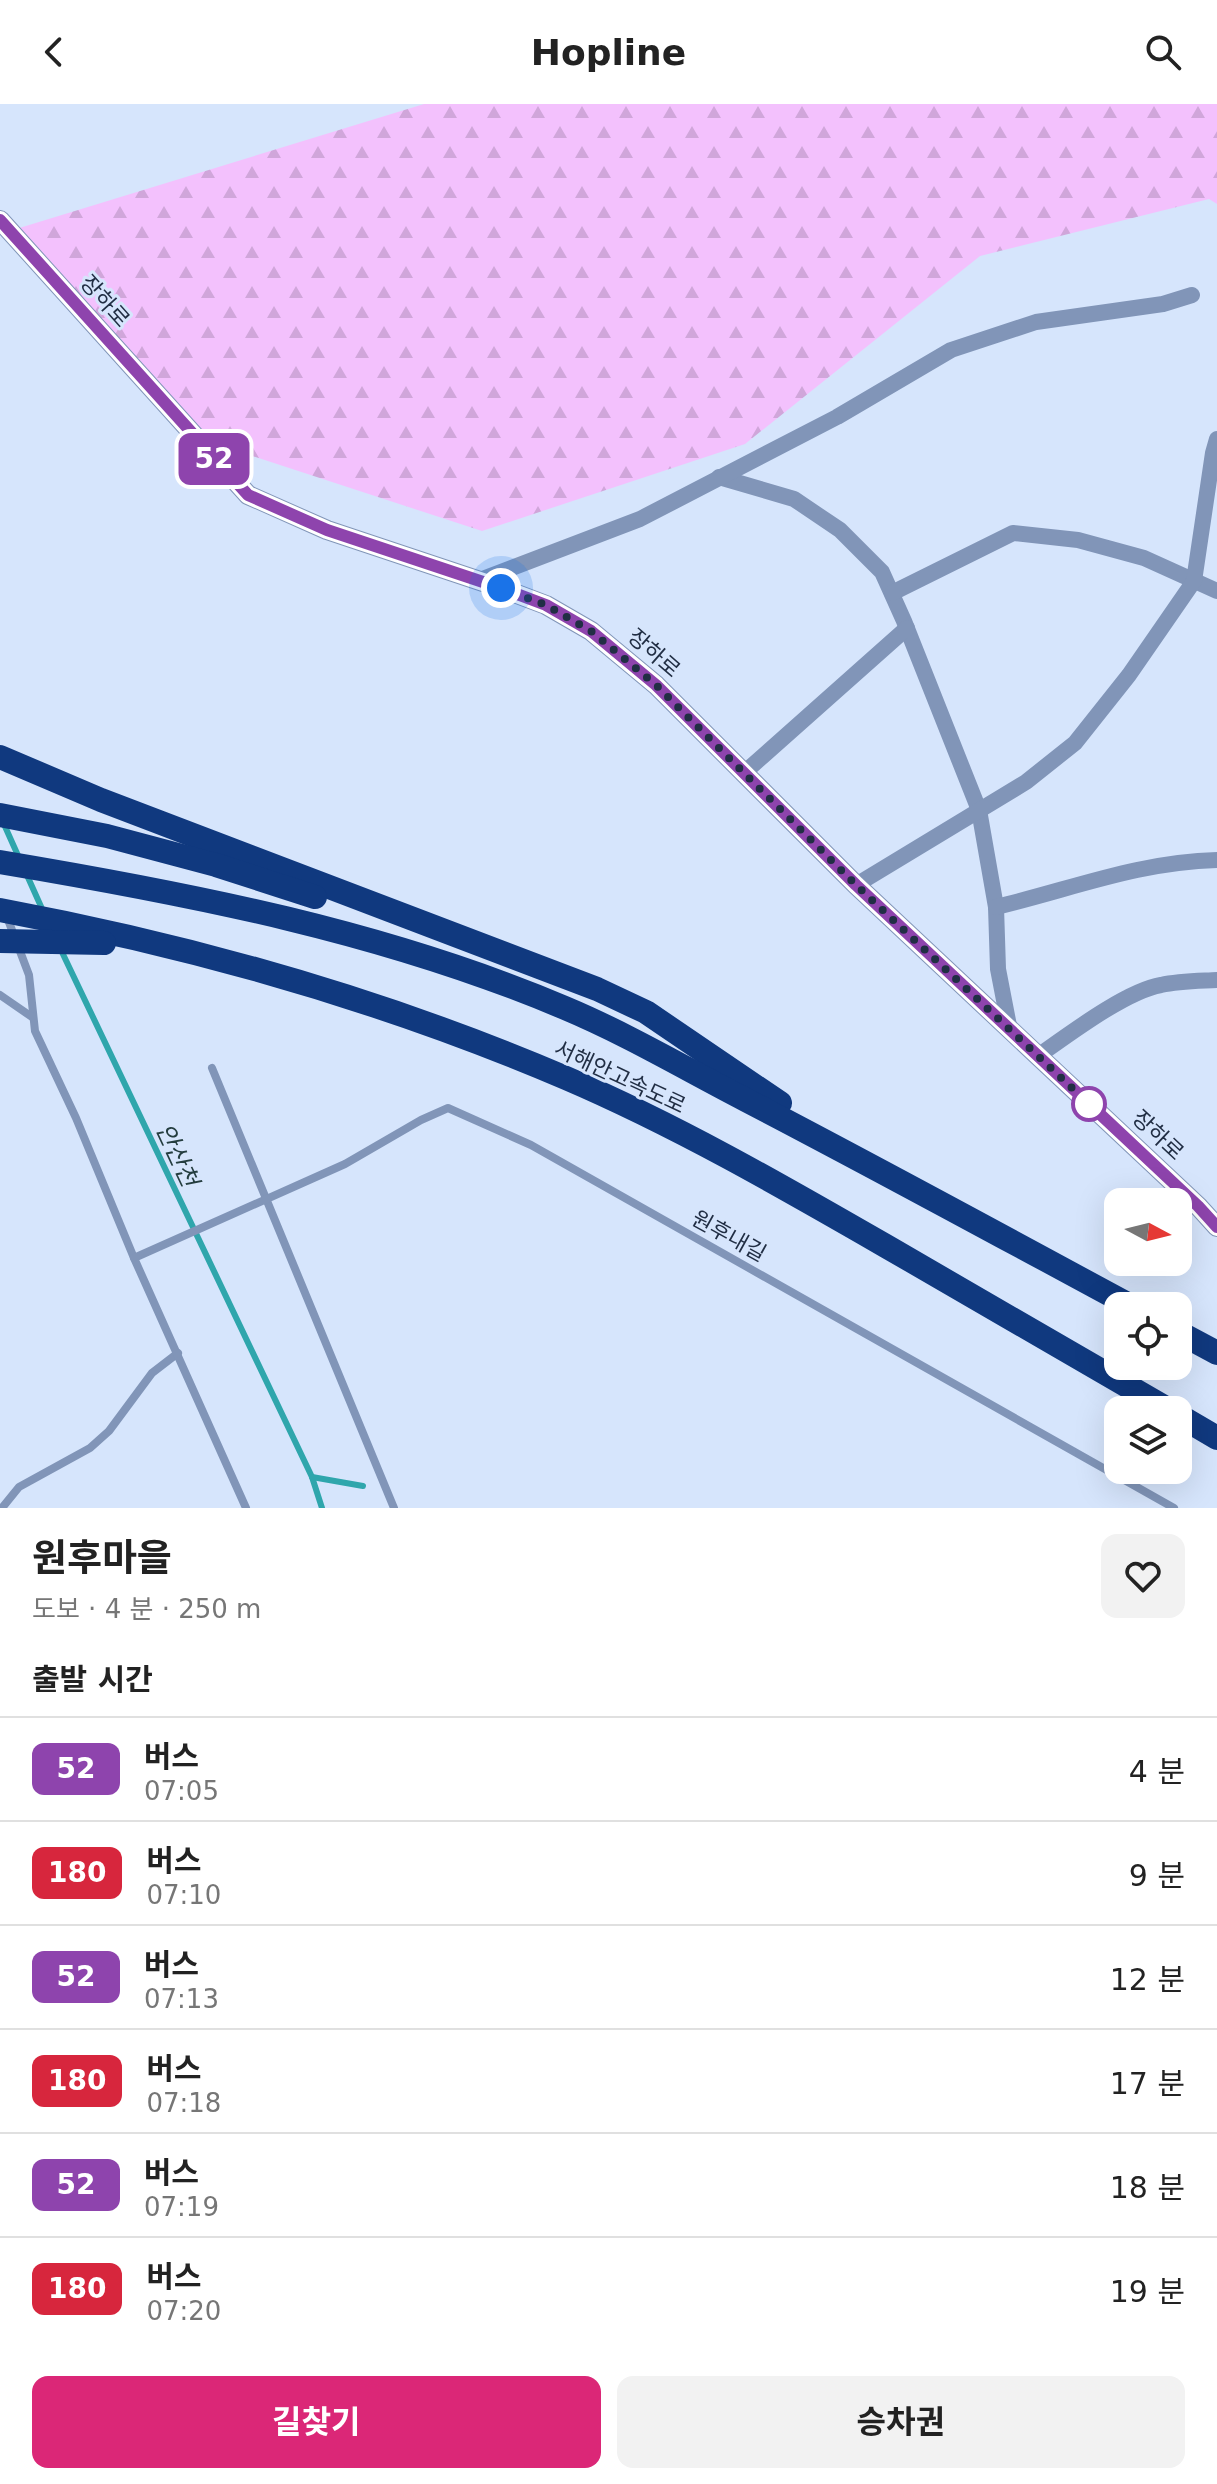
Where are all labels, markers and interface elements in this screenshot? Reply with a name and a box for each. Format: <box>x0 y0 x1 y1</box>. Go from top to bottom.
icon: back <box>32 30 76 74</box>
icon: search <box>1141 30 1185 74</box>
text: Hopline <box>531 32 686 73</box>
street label: 장하로 <box>75 270 135 332</box>
line badge: 52 <box>178 433 250 485</box>
text: 52 <box>195 442 233 475</box>
your location <box>481 568 521 608</box>
street label: 장하로 <box>623 624 685 682</box>
street label: 서해안고속도로 <box>551 1036 689 1118</box>
unlabelled marker <box>1072 1087 1106 1121</box>
street label: 장하로 <box>1127 1105 1189 1165</box>
water label: 안산천 <box>150 1119 205 1194</box>
north arrow <box>1104 1188 1192 1276</box>
map controls <box>1104 1188 1192 1484</box>
street label: 원후내길 <box>688 1205 770 1267</box>
button: locate <box>1104 1292 1192 1380</box>
button: layers <box>1104 1396 1192 1484</box>
button: heart <box>1101 1534 1185 1618</box>
text: 원후마을 <box>32 1536 172 1580</box>
text: 도보 · 4 분 · 250 m <box>32 1594 261 1624</box>
text: 출발 시간 <box>32 1662 153 1697</box>
text: 버스 <box>144 1739 199 1774</box>
text: 52 <box>57 1752 95 1785</box>
text: 4 분 <box>1129 1754 1185 1789</box>
text: 07:05 <box>144 1776 219 1806</box>
text: 버스 <box>146 1843 202 1878</box>
text: 180 <box>48 1856 106 1889</box>
text: 9 분 <box>1129 1858 1185 1893</box>
text: 07:10 <box>146 1880 221 1910</box>
text: 버스 <box>144 1947 199 1982</box>
text: 52 <box>57 1960 95 1993</box>
text: 12 분 <box>1110 1962 1185 1997</box>
text: 07:13 <box>144 1984 219 2014</box>
text: 버스 <box>146 2051 202 2086</box>
text: 180 <box>48 2064 106 2097</box>
text: 17 분 <box>1110 2066 1185 2101</box>
text: 07:18 <box>146 2088 221 2118</box>
text: 버스 <box>144 2155 199 2190</box>
text: 52 <box>57 2168 95 2201</box>
text: 18 분 <box>1110 2170 1185 2205</box>
text: 07:19 <box>144 2192 219 2222</box>
text: 버스 <box>146 2259 202 2294</box>
text: 180 <box>48 2272 106 2305</box>
text: 19 분 <box>1110 2274 1185 2309</box>
text: 07:20 <box>146 2296 221 2326</box>
button: 길찾기 <box>32 2376 601 2468</box>
button: 승차권 <box>617 2376 1185 2468</box>

